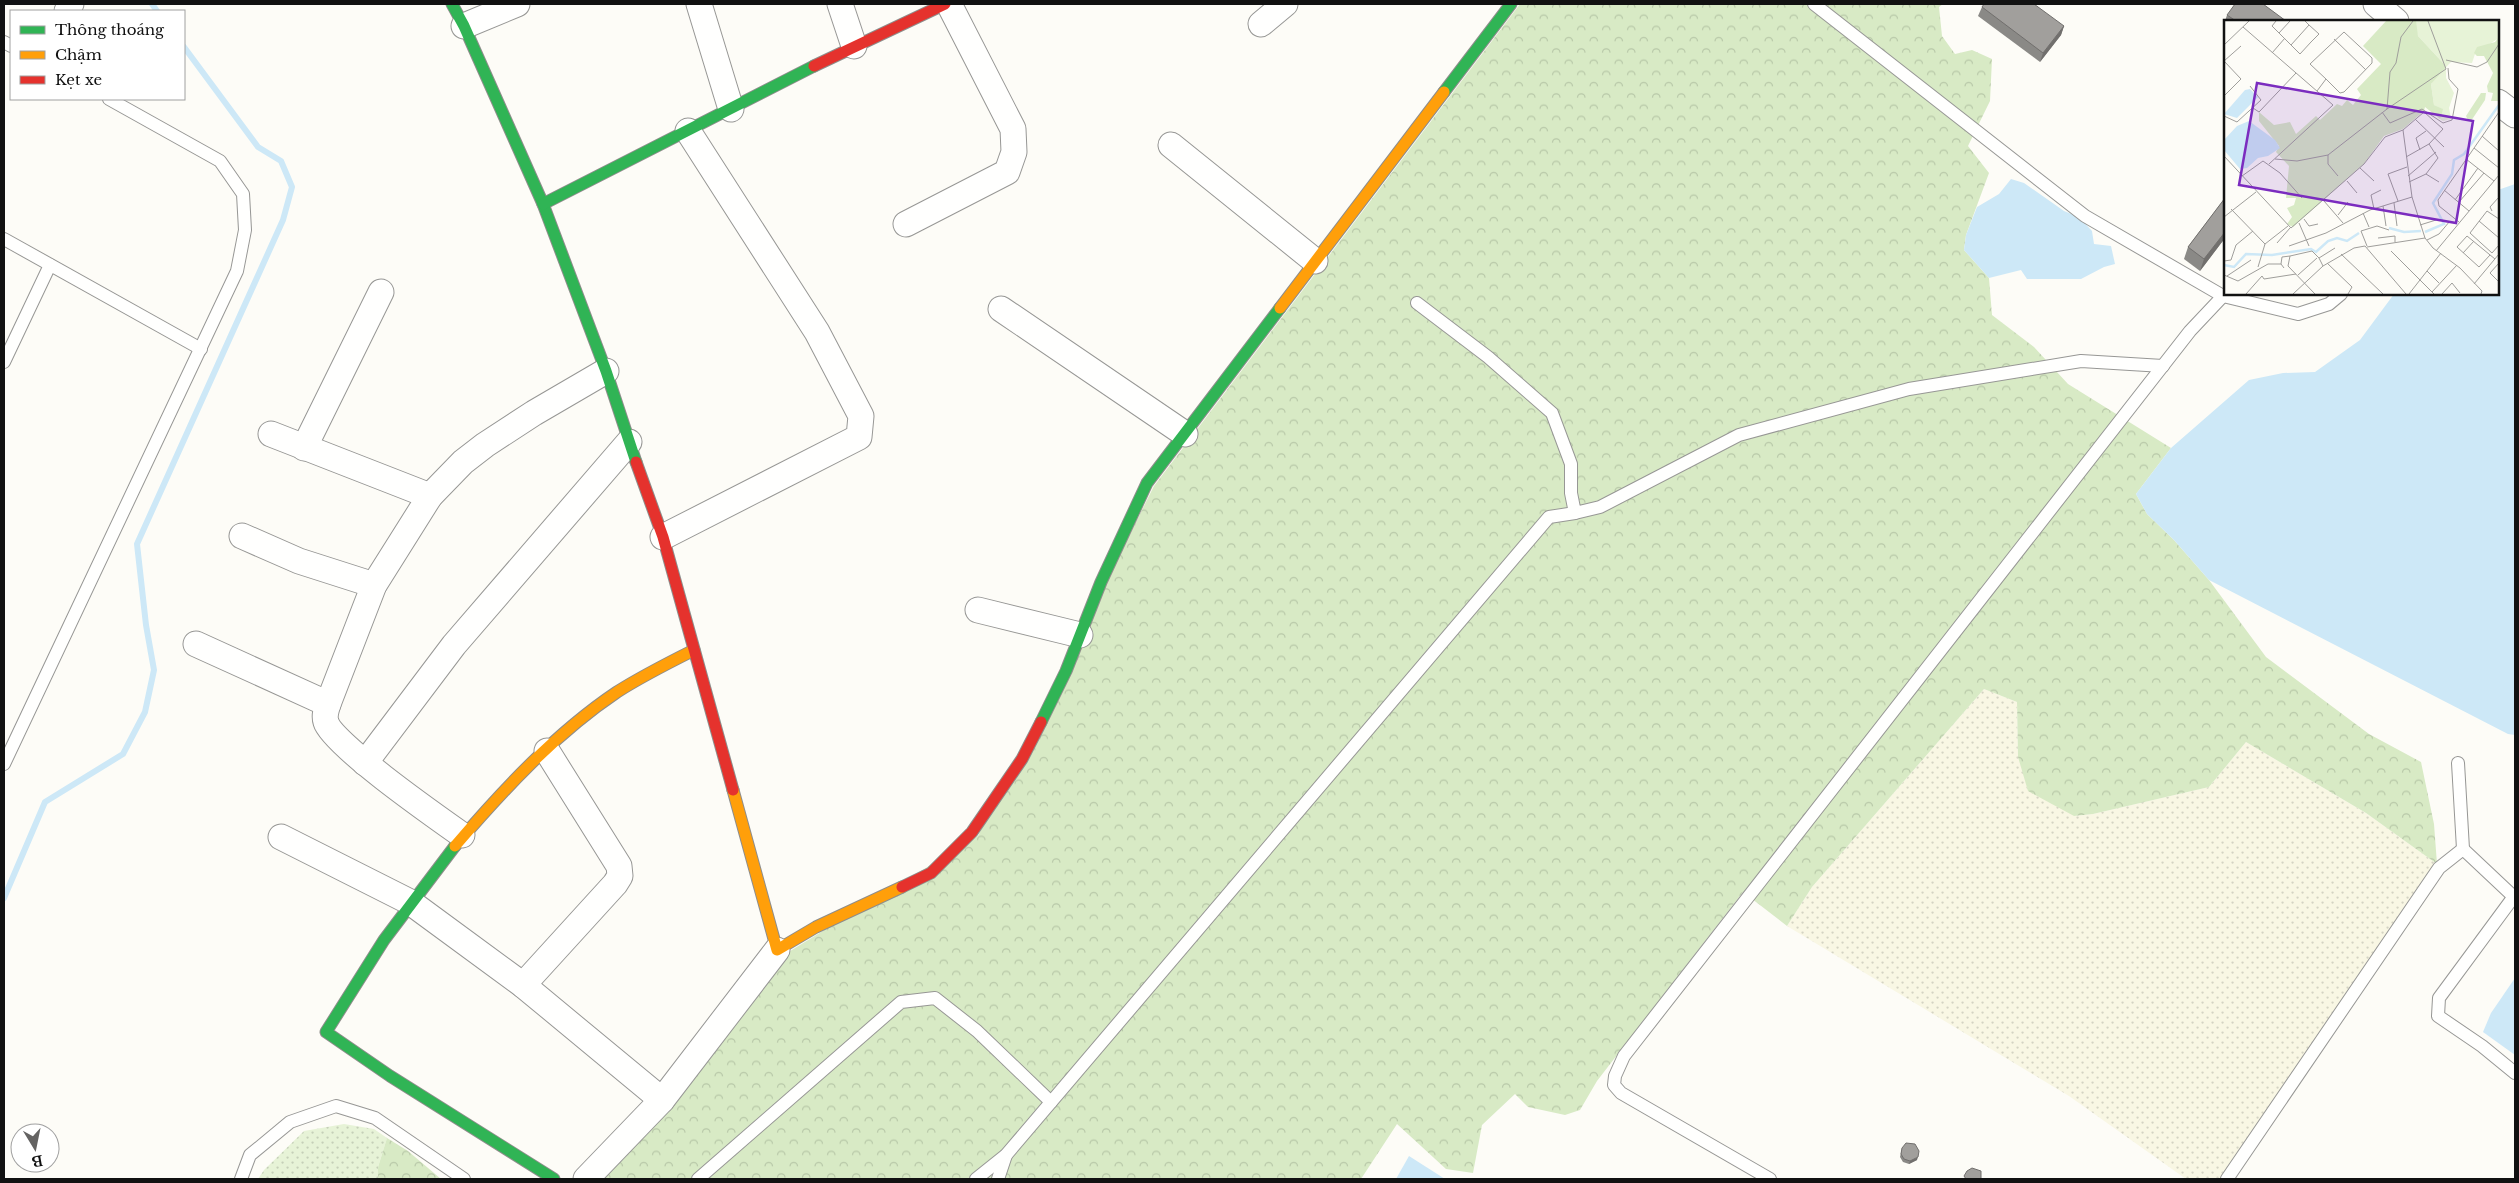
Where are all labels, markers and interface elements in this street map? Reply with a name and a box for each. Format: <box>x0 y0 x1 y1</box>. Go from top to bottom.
legend <box>10 10 185 100</box>
text: Thông thoáng <box>55 20 165 39</box>
inset map <box>2224 20 2499 295</box>
text: Chậm <box>55 45 102 64</box>
text: Kẹt xe <box>55 70 102 89</box>
north arrow <box>10 1123 60 1173</box>
text: B <box>30 1151 44 1171</box>

